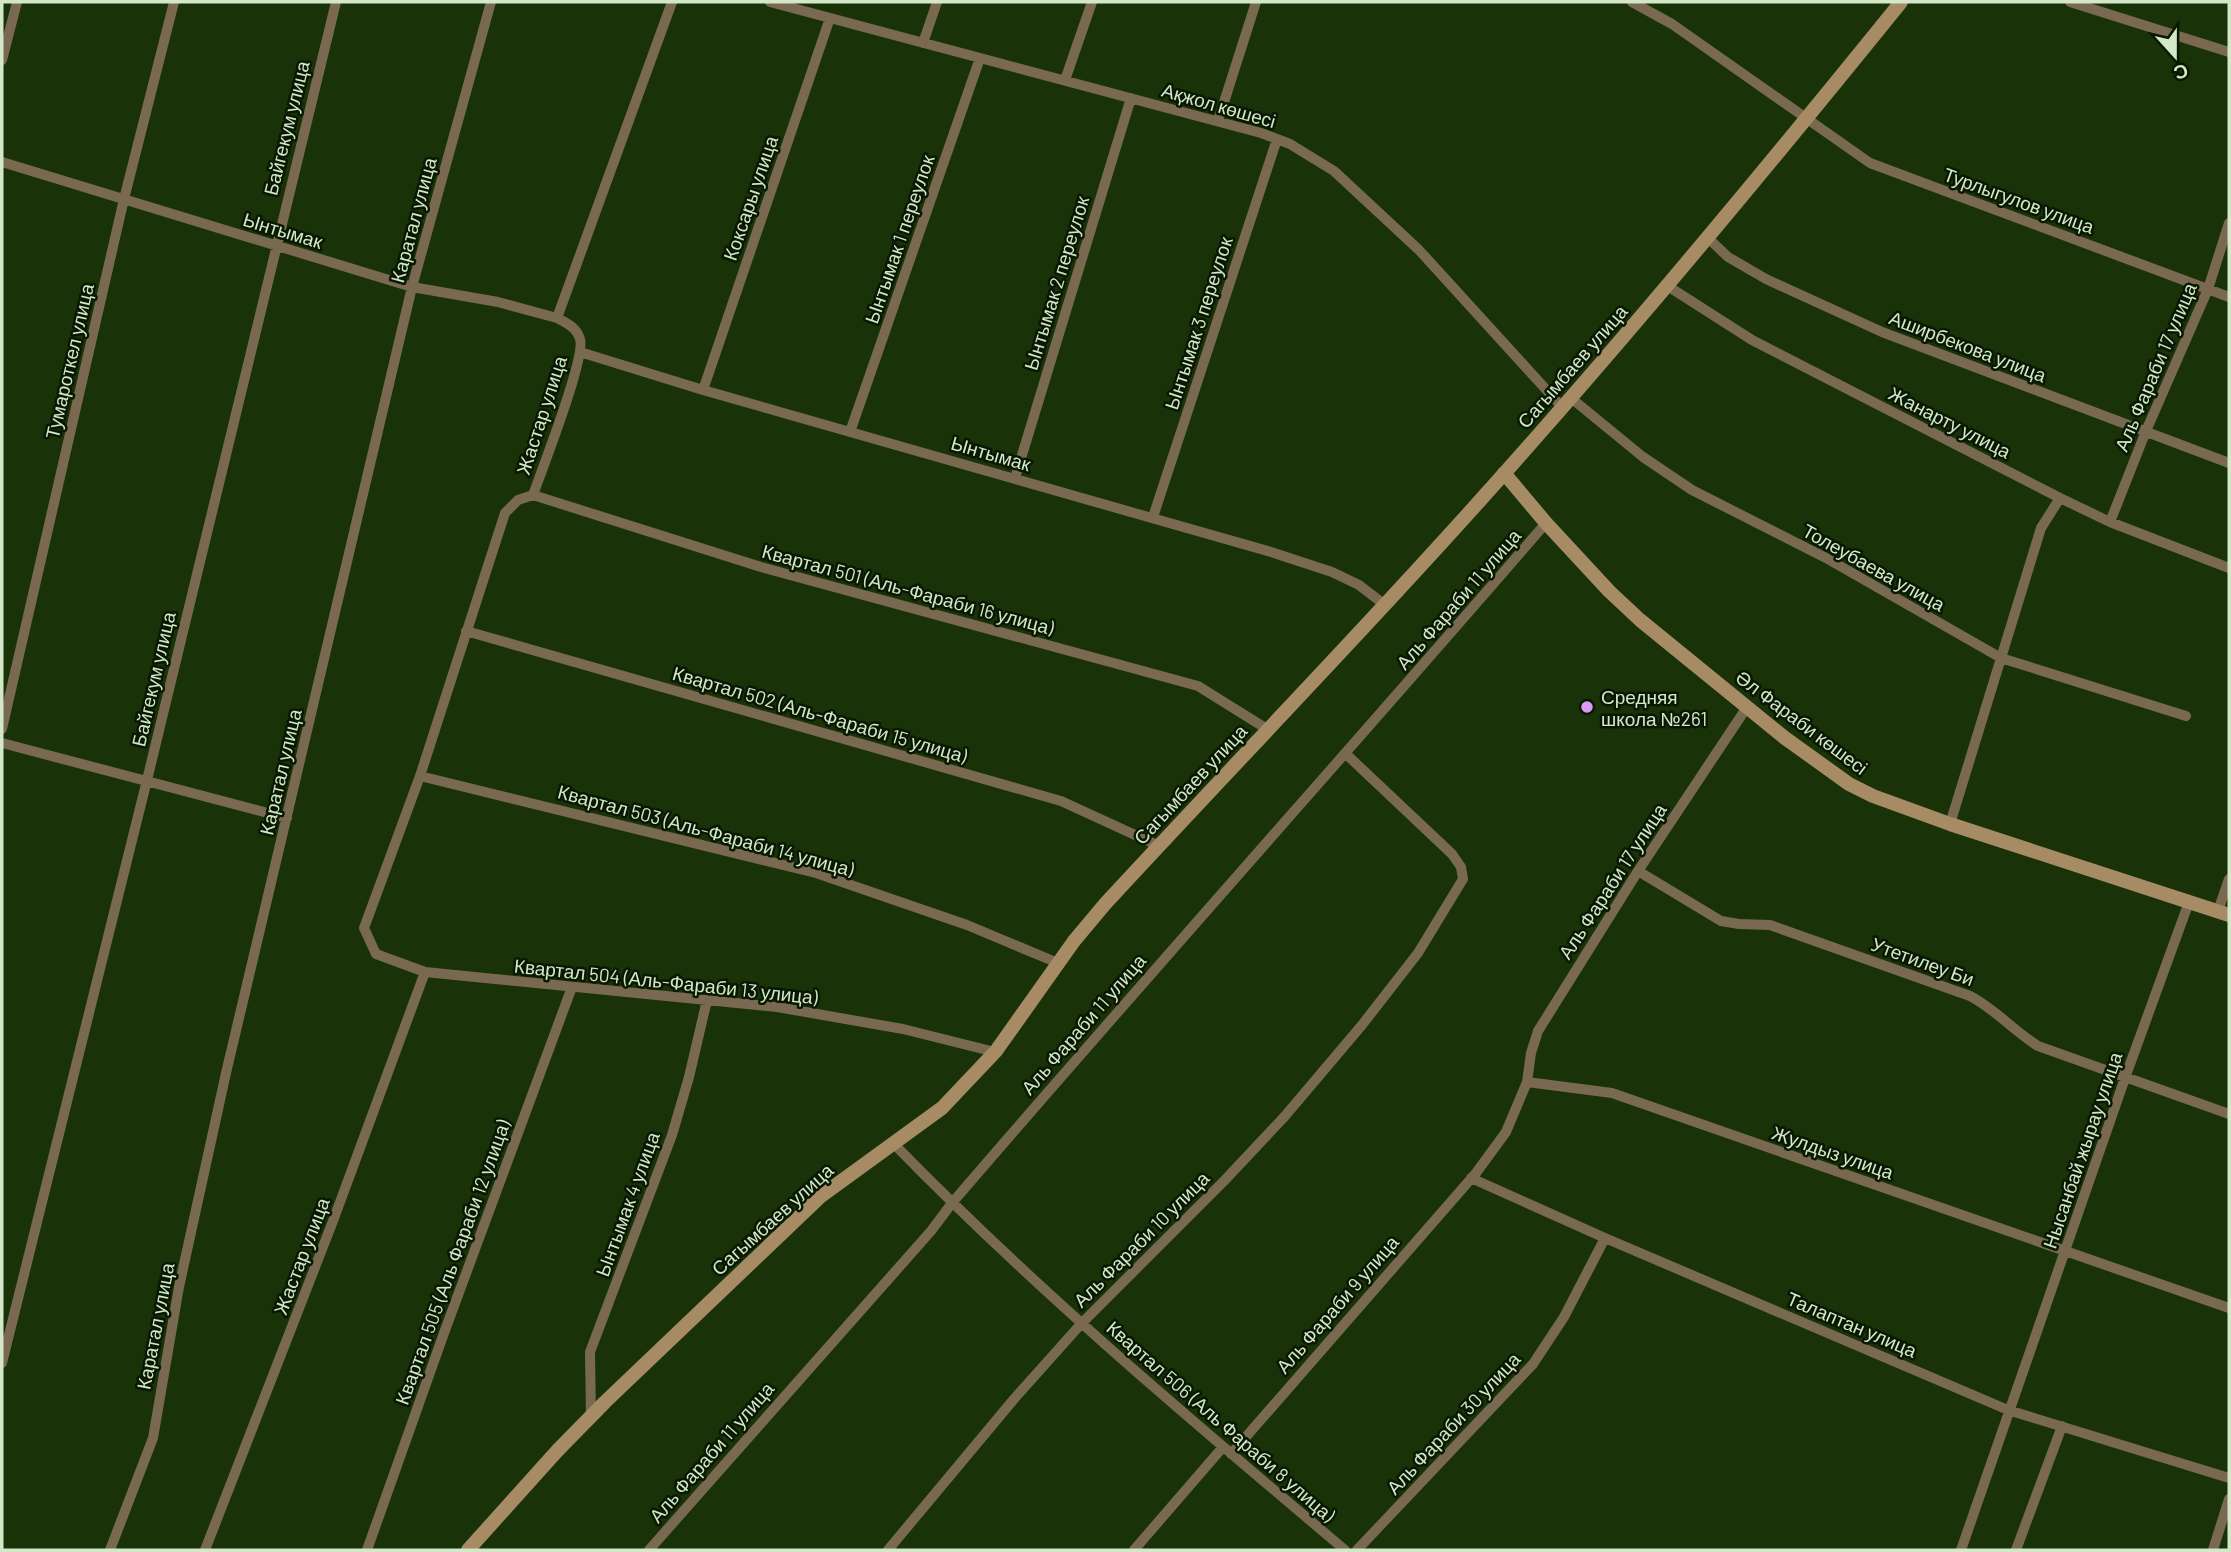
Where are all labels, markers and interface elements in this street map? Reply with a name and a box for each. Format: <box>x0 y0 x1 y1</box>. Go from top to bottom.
north arrow <box>2140 21 2210 91</box>
street label: Байгекум улица <box>258 58 314 198</box>
text: С <box>2170 59 2192 86</box>
street label: Ақжол көшесі <box>1160 78 1278 132</box>
street label: Коксары улица <box>718 132 782 263</box>
street label: Ынтымак 1 переулок <box>859 151 939 326</box>
street label: Каратал улица <box>385 155 441 285</box>
street label: Турлыгулов улица <box>1941 162 2098 238</box>
street label: Ынтымак 2 переулок <box>1019 193 1094 373</box>
street label: Ынтымак <box>241 207 326 253</box>
street label: Ынтымак 3 переулок <box>1159 233 1237 412</box>
street label: Аль Фараби 17 улица <box>2109 279 2201 455</box>
street label: Тумароткел улица <box>40 281 98 441</box>
street label: Сагымбаев улица <box>1512 299 1632 432</box>
street label: Аширбекова улица <box>1886 306 2050 387</box>
street label: Жастар улица <box>511 352 571 477</box>
street label: Жанарту улица <box>1885 381 2015 463</box>
street label: Ынтымак <box>949 431 1034 475</box>
street label: Толеубаева улица <box>1799 518 1950 616</box>
street label: Аль Фараби 11 улица <box>1391 524 1525 674</box>
street label: Квартал 501 (Аль-Фараби 16 улица) <box>760 539 1057 639</box>
street label: Байгекум улица <box>126 609 180 749</box>
street label: Квартал 502 (Аль-Фараби 15 улица) <box>670 661 971 767</box>
street label: Әл Фараби көшесі <box>1732 665 1872 779</box>
place label: Средняя школа №261 <box>1601 685 1707 730</box>
marker: Средняя школа №261 <box>1579 699 1595 715</box>
street label: Каратал улица <box>254 706 306 837</box>
street label: Сагымбаев улица <box>1129 719 1252 849</box>
street label: Квартал 503 (Аль-Фараби 14 улица) <box>556 779 857 881</box>
street label: Аль Фараби 17 улица <box>1553 799 1671 963</box>
street label: Утетилеу Би <box>1868 932 1978 990</box>
street label: Аль Фараби 11 улица <box>1016 949 1150 1099</box>
street label: Квартал 504 (Аль-Фараби 13 улица) <box>513 954 820 1009</box>
street label: Нысанбай жырау улица <box>2038 1048 2127 1251</box>
street label: Квартал 505 (Аль Фараби 12 улица) <box>390 1115 515 1408</box>
street label: Жулдыз улица <box>1769 1120 1897 1184</box>
street label: Ынтымак 4 улица <box>590 1128 664 1279</box>
street label: Сагымбаев улица <box>706 1158 838 1280</box>
street label: Аль Фараби 10 улица <box>1068 1166 1214 1312</box>
street label: Жастар улица <box>268 1194 334 1318</box>
street label: Аль Фараби 9 улица <box>1271 1230 1403 1378</box>
street label: Каратал улица <box>131 1260 179 1391</box>
street label: Талаптан улица <box>1784 1286 1921 1362</box>
street label: Квартал 506 (Аль Фараби 8 улица) <box>1102 1316 1340 1527</box>
street label: Аль Фараби 30 улица <box>1381 1347 1525 1499</box>
street label: Аль Фараби 11 улица <box>644 1377 778 1527</box>

